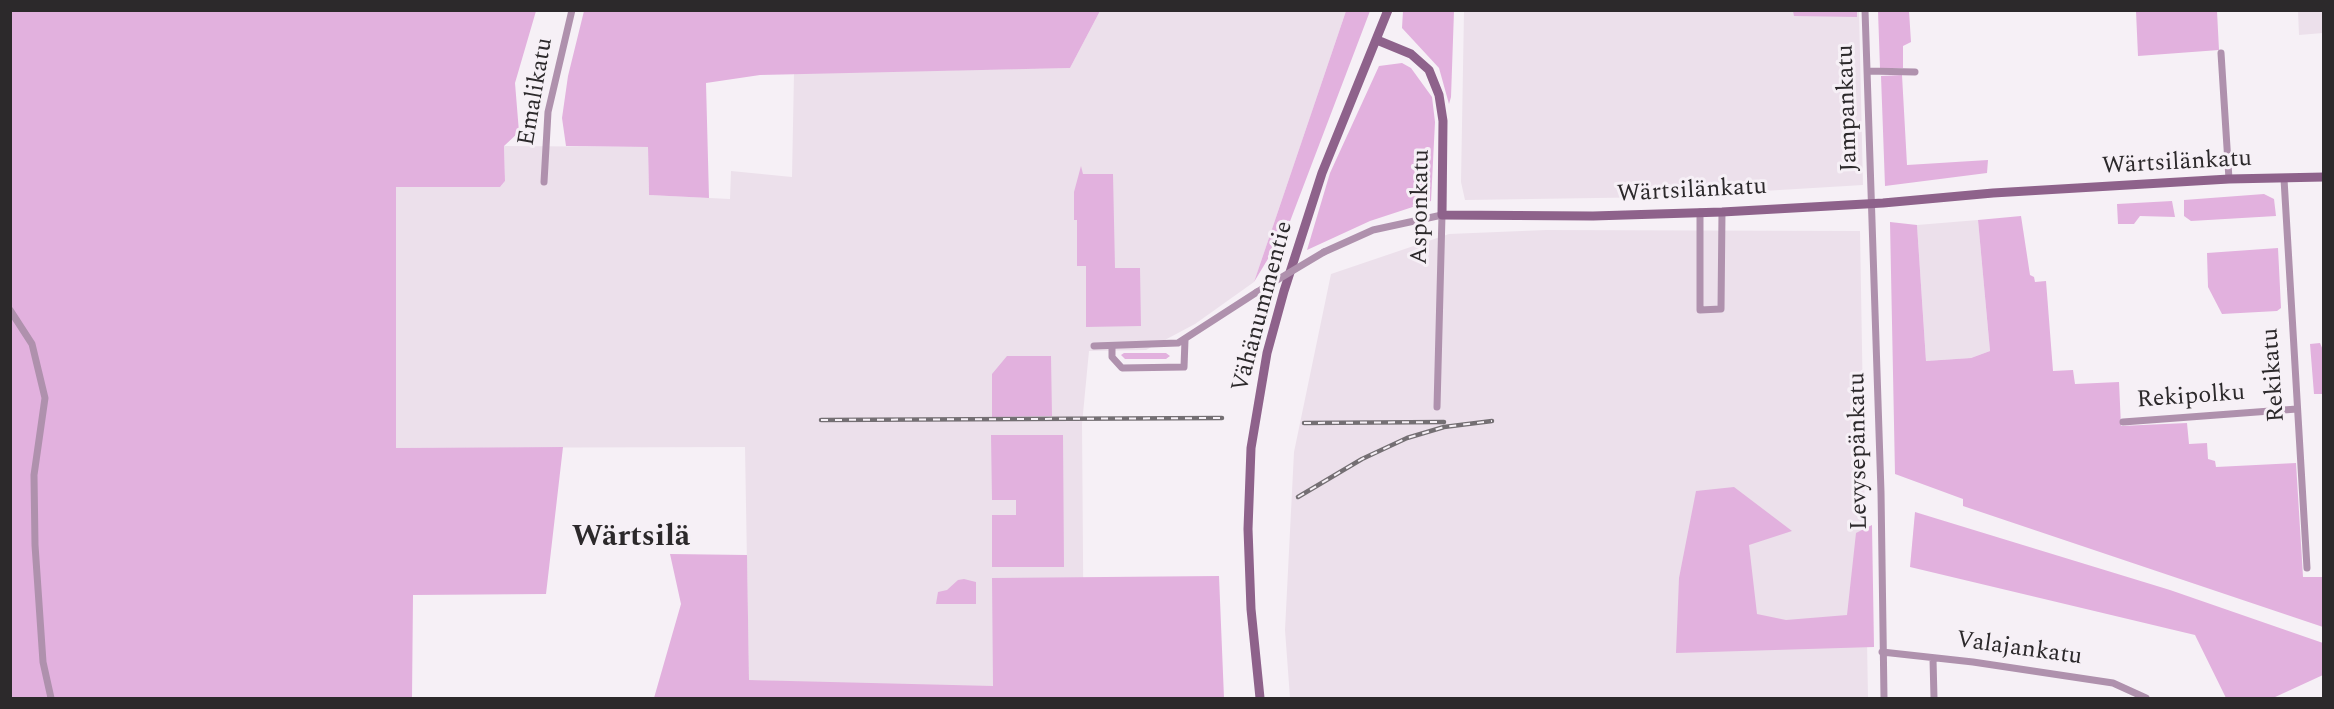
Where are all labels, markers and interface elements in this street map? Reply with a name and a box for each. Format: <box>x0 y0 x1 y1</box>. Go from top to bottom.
street label: Emalikatu <box>513 36 561 148</box>
street label: Jampankatu <box>1832 44 1866 172</box>
street label: Wärtsilänkatu <box>2101 146 2253 182</box>
street label: Asponkatu <box>1407 149 1437 265</box>
street label: Wärtsilänkatu <box>1616 174 1768 210</box>
street label: Vähänummentie <box>1227 218 1301 396</box>
street label: Rekikatu <box>2257 327 2293 423</box>
street label: Levysepänkatu <box>1844 372 1876 530</box>
street label: Rekipolku <box>2136 380 2246 416</box>
district label: Wärtsilä <box>572 521 690 557</box>
street label: Valajankatu <box>1954 627 2084 673</box>

